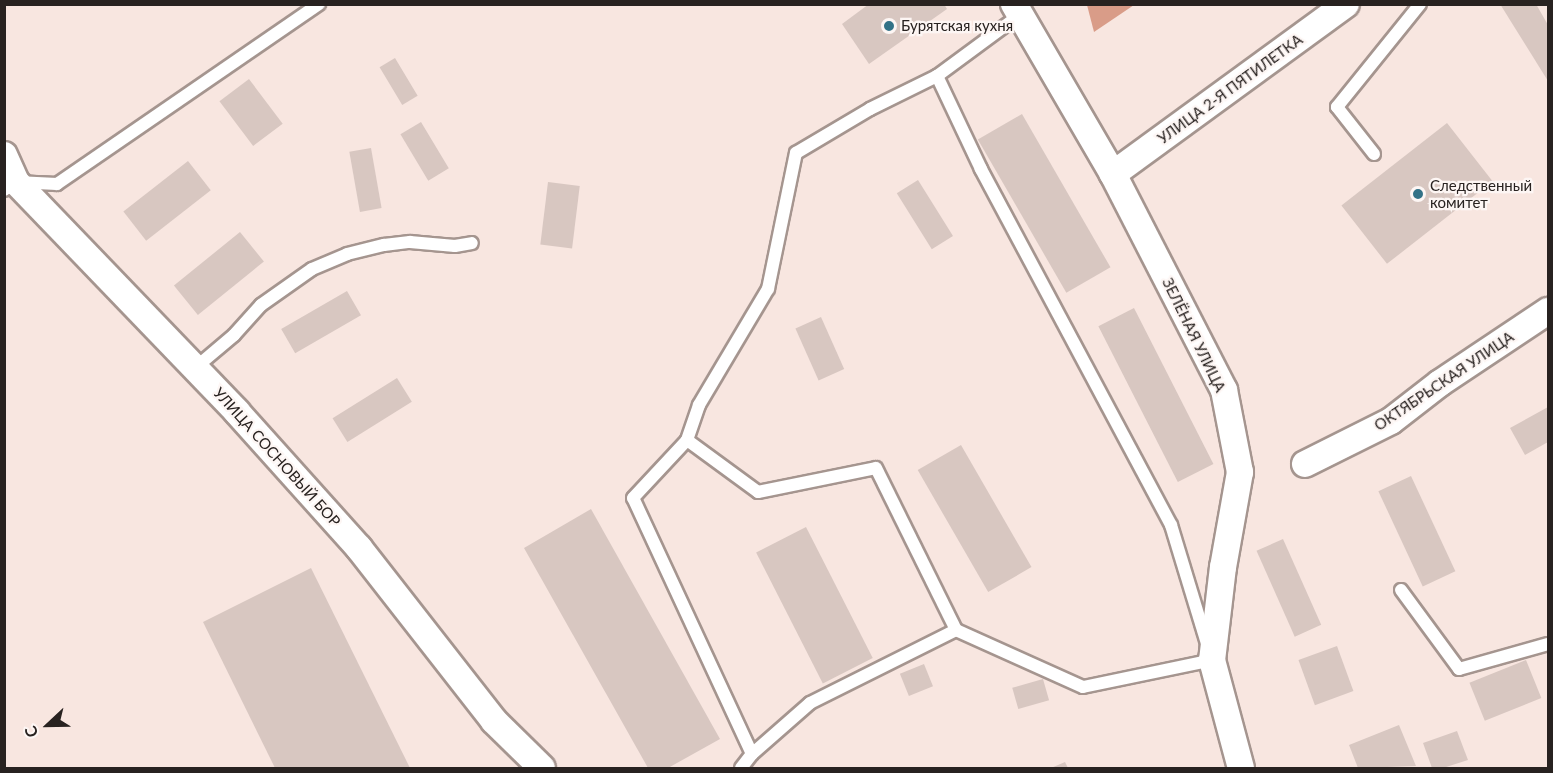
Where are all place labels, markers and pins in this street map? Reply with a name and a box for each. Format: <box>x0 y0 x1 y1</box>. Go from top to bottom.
place label: Бурятская кухня <box>901 17 1013 35</box>
marker: Бурятская кухня <box>882 19 896 33</box>
place label: Следственный комитет <box>1430 176 1532 211</box>
marker: Следственный комитет <box>1411 187 1425 201</box>

